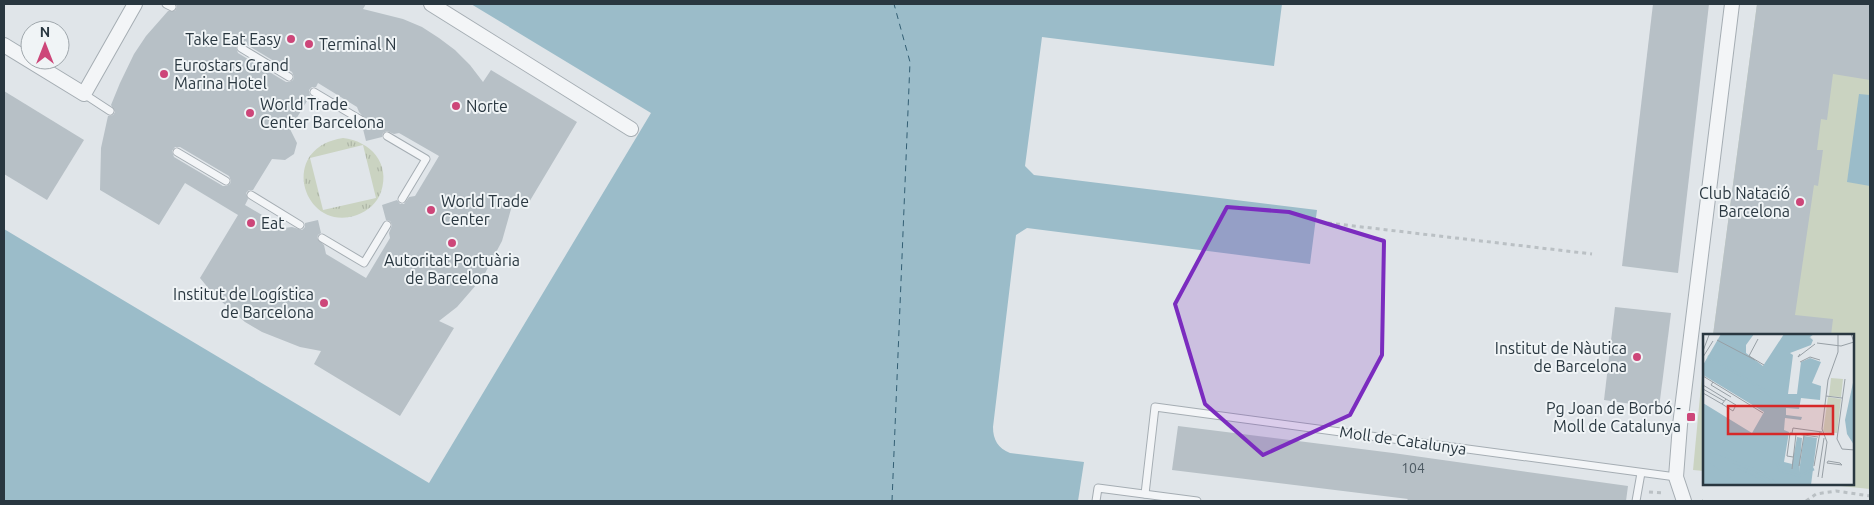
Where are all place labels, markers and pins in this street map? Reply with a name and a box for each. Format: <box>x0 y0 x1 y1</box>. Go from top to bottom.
place label: Take Eat Easy <box>185 30 281 48</box>
marker: Take Eat Easy <box>285 33 297 45</box>
place label: Terminal N <box>319 35 396 53</box>
marker: Terminal N <box>303 38 315 50</box>
place label: Eurostars Grand Marina Hotel <box>174 56 289 92</box>
marker: Eurostars Grand Marina Hotel <box>158 68 170 80</box>
place label: World Trade Center Barcelona <box>260 95 384 131</box>
place label: Norte <box>466 97 508 115</box>
marker: Norte <box>450 100 462 112</box>
marker: World Trade Center Barcelona <box>244 107 256 119</box>
place label: Club Natació Barcelona <box>1699 184 1790 220</box>
place label: World Trade Center <box>441 192 529 228</box>
marker: Club Natació Barcelona <box>1794 196 1806 208</box>
marker: World Trade Center <box>425 204 437 216</box>
place label: Eat <box>261 214 285 232</box>
marker: Eat <box>245 217 257 229</box>
marker: Autoritat Portuària de Barcelona <box>446 237 458 249</box>
place label: Autoritat Portuària de Barcelona <box>384 251 520 287</box>
place label: Institut de Logística de Barcelona <box>173 285 314 321</box>
marker: Institut de Logística de Barcelona <box>318 297 330 309</box>
place label: Institut de Nàutica de Barcelona <box>1495 339 1627 375</box>
marker: Institut de Nàutica de Barcelona <box>1631 351 1643 363</box>
place label: Pg Joan de Borbó - Moll de Catalunya <box>1546 399 1681 435</box>
marker: Pg Joan de Borbó - Moll de Catalunya <box>1685 411 1697 423</box>

